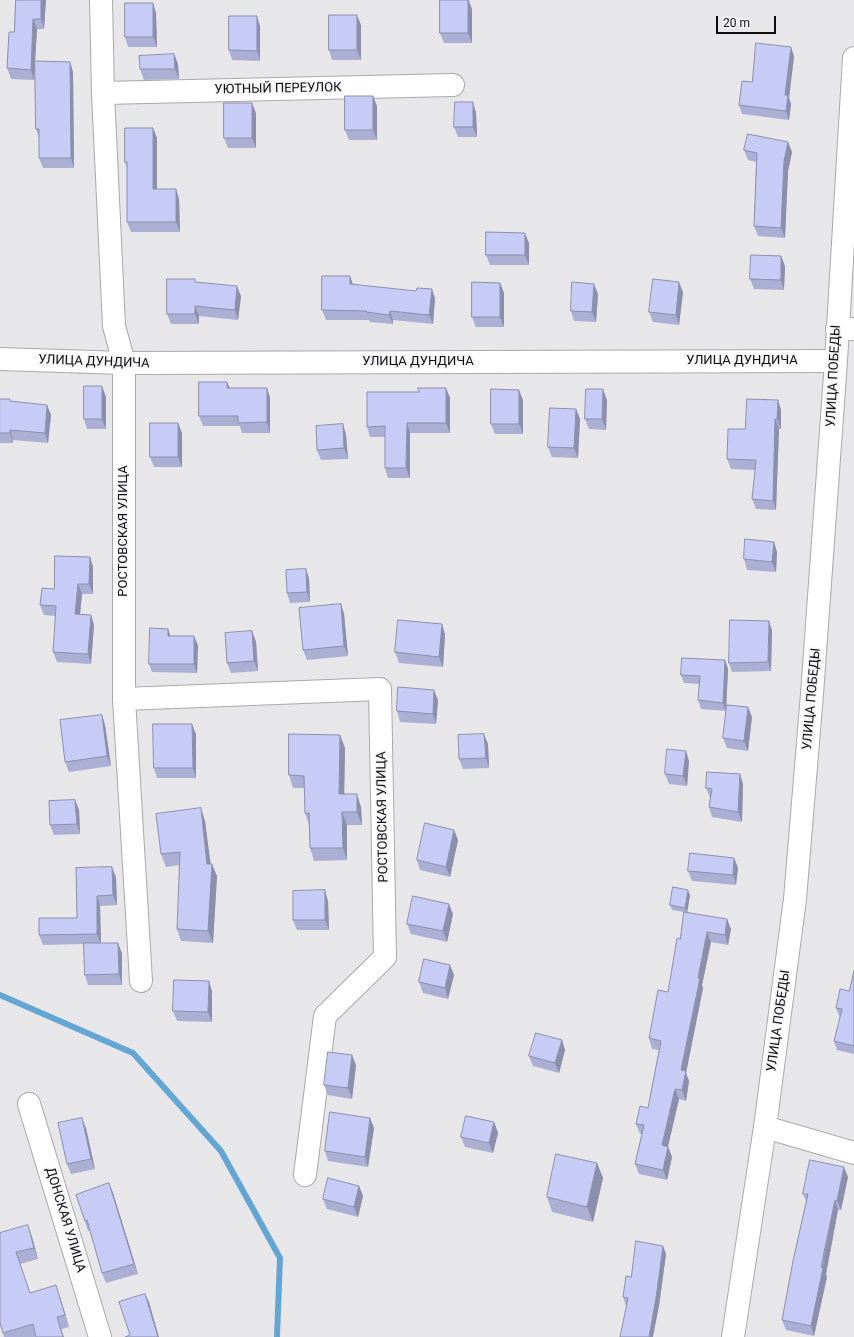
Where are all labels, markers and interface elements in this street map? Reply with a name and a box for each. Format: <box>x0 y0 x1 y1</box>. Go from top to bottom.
scale bar <box>718 8 778 34</box>
text: 20 m <box>723 16 750 30</box>
street label: УЮТНЫЙ ПЕРЕУЛОК <box>214 80 342 98</box>
street label: УЛИЦА ПОБЕДЫ <box>824 324 844 428</box>
street label: УЛИЦА ДУНДИЧА <box>38 352 150 372</box>
street label: УЛИЦА ДУНДИЧА <box>686 353 798 369</box>
street label: УЛИЦА ДУНДИЧА <box>362 354 474 370</box>
street label: РОСТОВСКАЯ УЛИЦА <box>116 465 132 597</box>
street label: УЛИЦА ПОБЕДЫ <box>800 647 824 751</box>
street label: РОСТОВСКАЯ УЛИЦА <box>374 751 392 883</box>
street label: УЛИЦА ПОБЕДЫ <box>764 969 794 1073</box>
street label: ДОНСКАЯ УЛИЦА <box>42 1166 88 1274</box>

